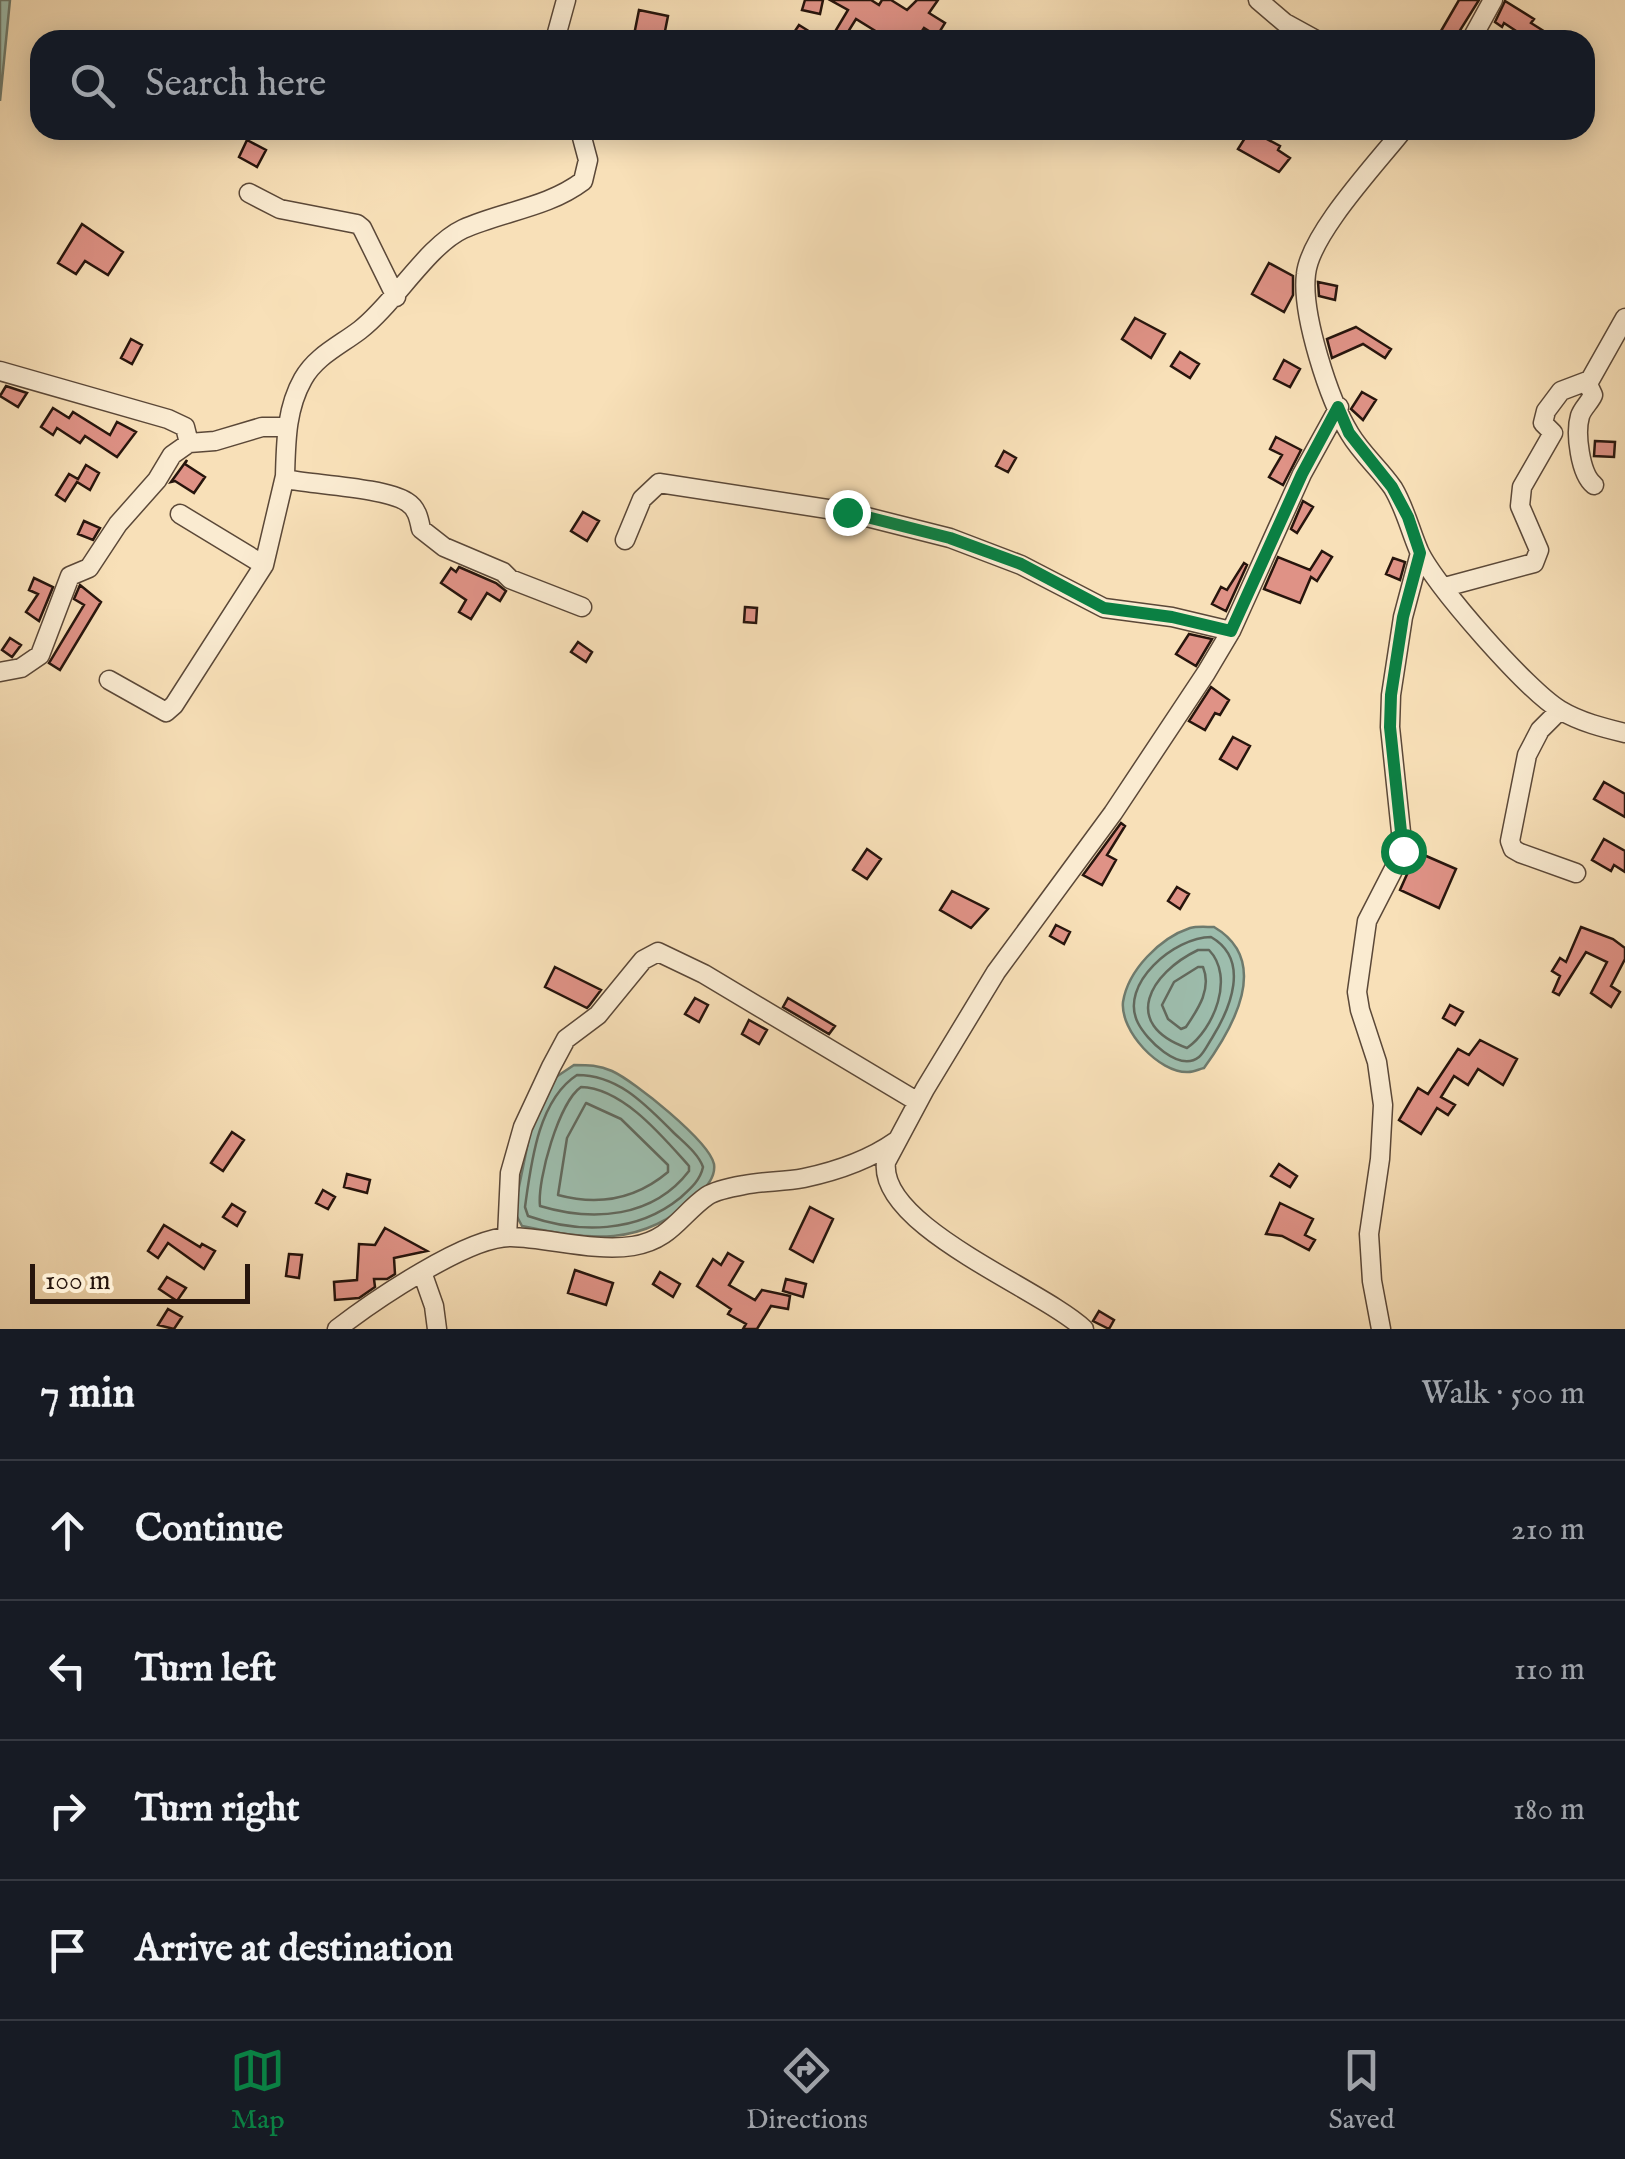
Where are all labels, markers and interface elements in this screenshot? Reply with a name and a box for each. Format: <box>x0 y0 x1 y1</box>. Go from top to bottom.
search box <box>30 30 1595 140</box>
icon: search <box>65 58 120 113</box>
text: Search here <box>145 61 326 109</box>
route end <box>825 490 871 536</box>
route start <box>1381 829 1427 875</box>
scale bar <box>30 1259 250 1304</box>
text: 100 m <box>45 1264 111 1299</box>
text: 7 min <box>40 1368 135 1421</box>
text: Walk · 500 m <box>1421 1374 1585 1415</box>
icon: ahead <box>40 1503 95 1558</box>
text: Continue <box>135 1506 283 1554</box>
text: 210 m <box>1511 1510 1585 1551</box>
icon: left <box>40 1643 95 1698</box>
text: Turn left <box>135 1646 276 1694</box>
text: 110 m <box>1514 1650 1585 1691</box>
icon: right <box>40 1783 95 1838</box>
text: Turn right <box>135 1786 299 1834</box>
text: 180 m <box>1513 1790 1585 1831</box>
icon: arrive <box>40 1923 95 1978</box>
text: Arrive at destination <box>135 1926 453 1974</box>
tab: Map <box>230 2043 285 2138</box>
tab: Directions <box>746 2043 868 2138</box>
tab: Saved <box>1328 2043 1395 2138</box>

